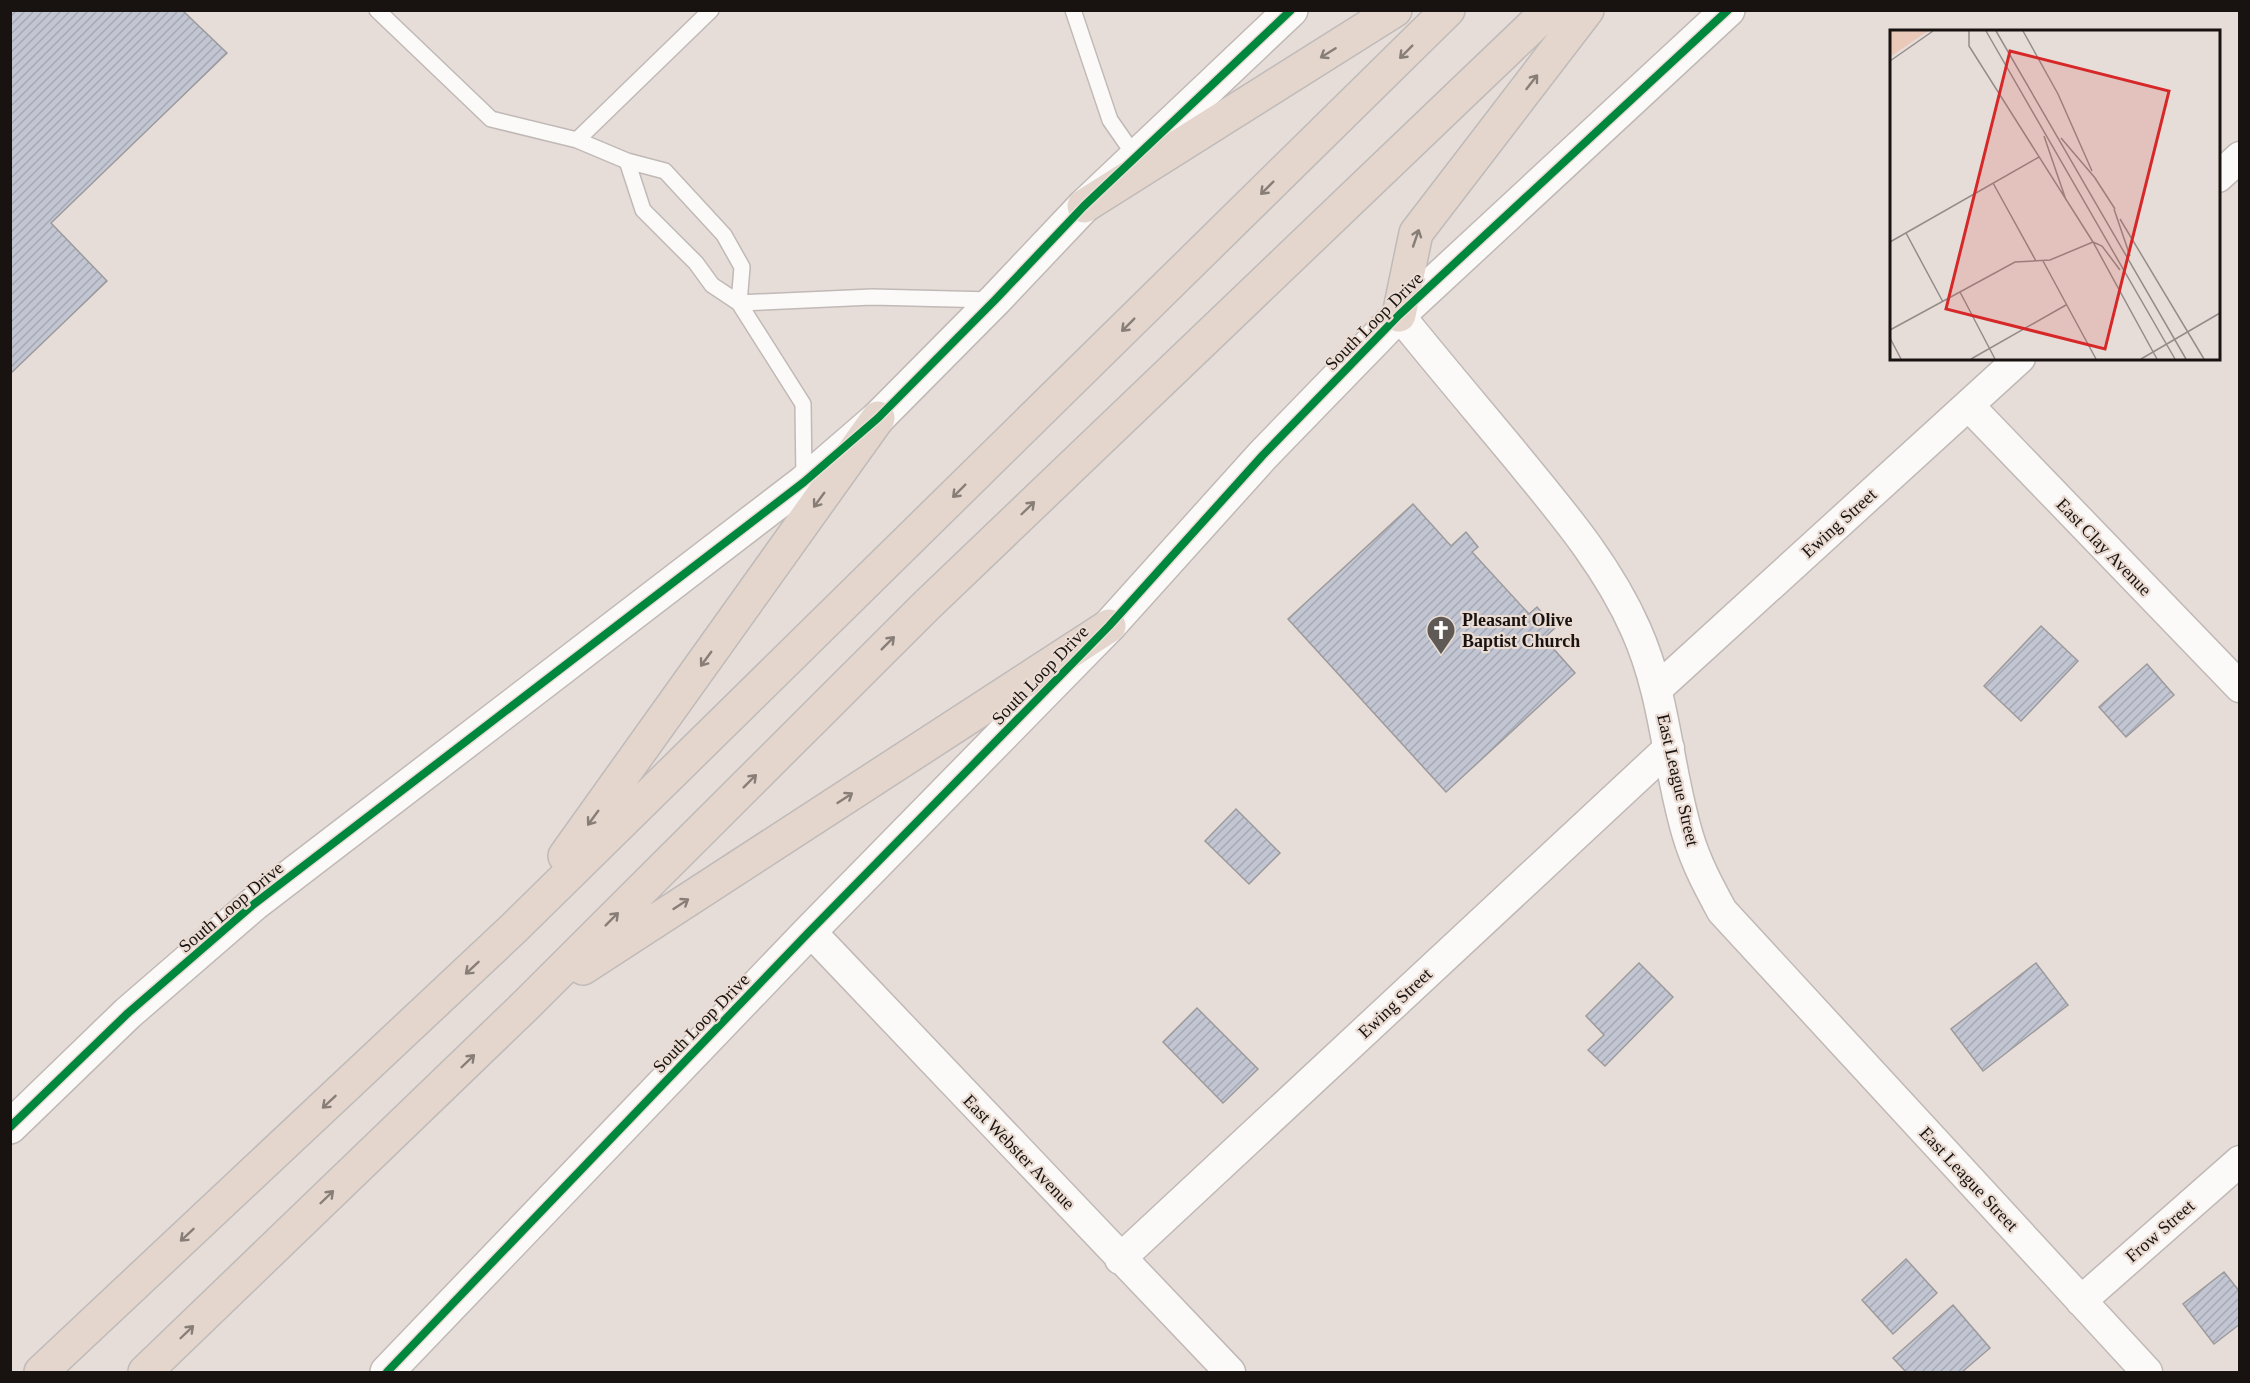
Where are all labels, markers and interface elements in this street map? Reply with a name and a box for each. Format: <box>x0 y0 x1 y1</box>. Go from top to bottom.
inset map <box>1890 30 2220 360</box>
one-way arrow <box>1398 44 1413 59</box>
one-way arrow <box>1320 47 1337 59</box>
one-way arrow <box>1525 74 1538 90</box>
one-way arrow <box>1259 181 1274 196</box>
one-way arrow <box>1412 229 1423 248</box>
street label: South Loop Drive <box>1321 268 1427 374</box>
one-way arrow <box>1120 318 1135 332</box>
one-way arrow <box>951 484 966 498</box>
street label: Ewing Street <box>1798 484 1880 562</box>
one-way arrow <box>813 492 825 508</box>
street label: East Clay Avenue <box>2052 494 2156 600</box>
one-way arrow <box>1021 500 1036 515</box>
place label: Pleasant Olive Baptist Church <box>1462 610 1580 651</box>
church icon: Pleasant Olive Baptist Church <box>1425 614 1457 656</box>
street label: South Loop Drive <box>988 621 1092 729</box>
one-way arrow <box>881 636 896 651</box>
one-way arrow <box>700 650 712 666</box>
street label: East League Street <box>1653 712 1703 848</box>
one-way arrow <box>743 774 758 788</box>
one-way arrow <box>836 792 852 804</box>
one-way arrow <box>587 809 599 825</box>
street label: South Loop Drive <box>175 858 287 956</box>
one-way arrow <box>672 898 689 910</box>
one-way arrow <box>605 911 620 926</box>
one-way arrow <box>464 961 479 975</box>
street label: Ewing Street <box>1354 964 1436 1042</box>
street label: South Loop Drive <box>649 969 753 1077</box>
one-way arrow <box>460 1054 475 1069</box>
street label: East Webster Avenue <box>959 1090 1079 1214</box>
one-way arrow <box>322 1094 337 1109</box>
street label: East League Street <box>1916 1123 2022 1235</box>
one-way arrow <box>320 1189 335 1204</box>
street label: Frow Street <box>2122 1196 2198 1266</box>
one-way arrow <box>180 1228 195 1242</box>
one-way arrow <box>179 1325 194 1339</box>

